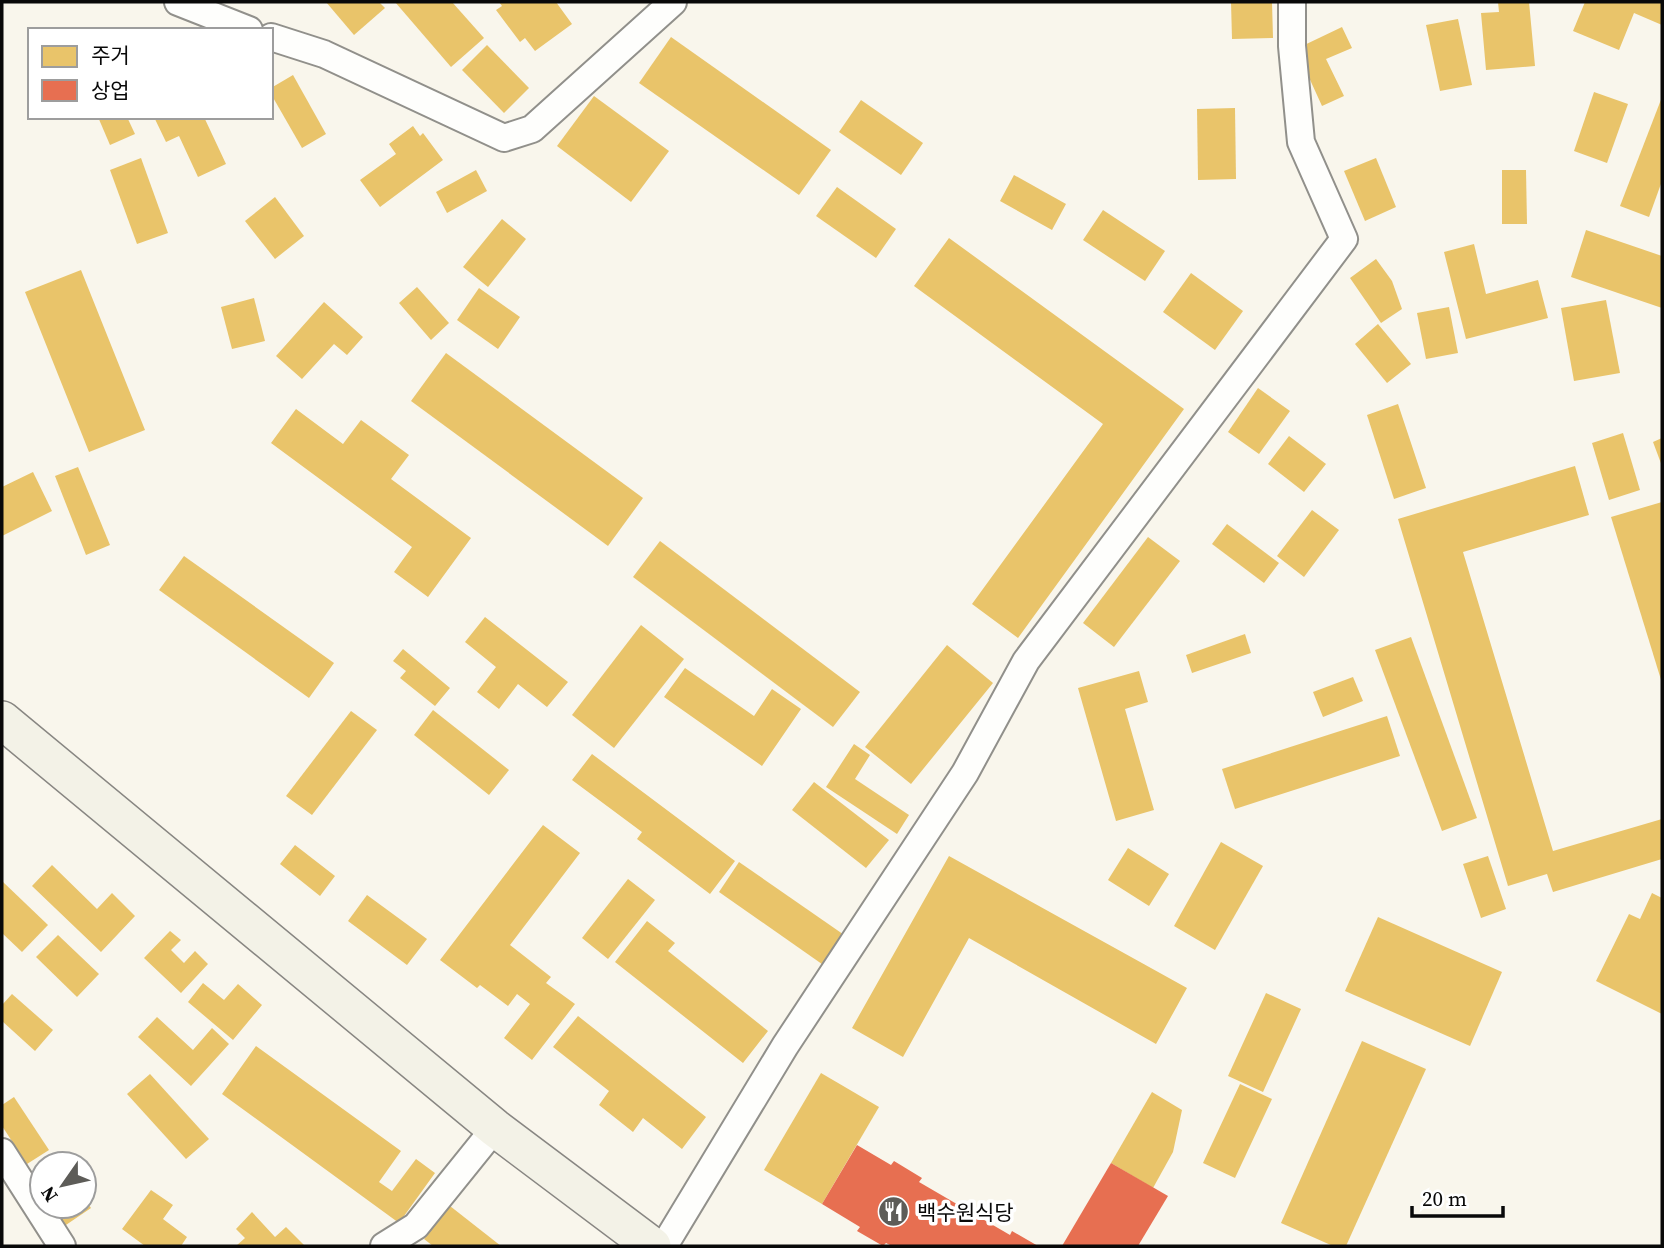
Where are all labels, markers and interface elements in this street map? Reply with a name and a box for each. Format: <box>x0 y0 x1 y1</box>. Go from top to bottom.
legend <box>28 28 273 119</box>
text: 주거 <box>91 41 130 70</box>
text: 상업 <box>91 76 130 105</box>
north arrow <box>28 1150 98 1220</box>
scale bar <box>1412 1174 1503 1218</box>
text: N <box>34 1181 64 1208</box>
text: 20 m <box>1422 1184 1467 1213</box>
restaurant icon: 백수원식당 <box>877 1195 911 1229</box>
place label: 백수원식당 <box>917 1198 1014 1227</box>

